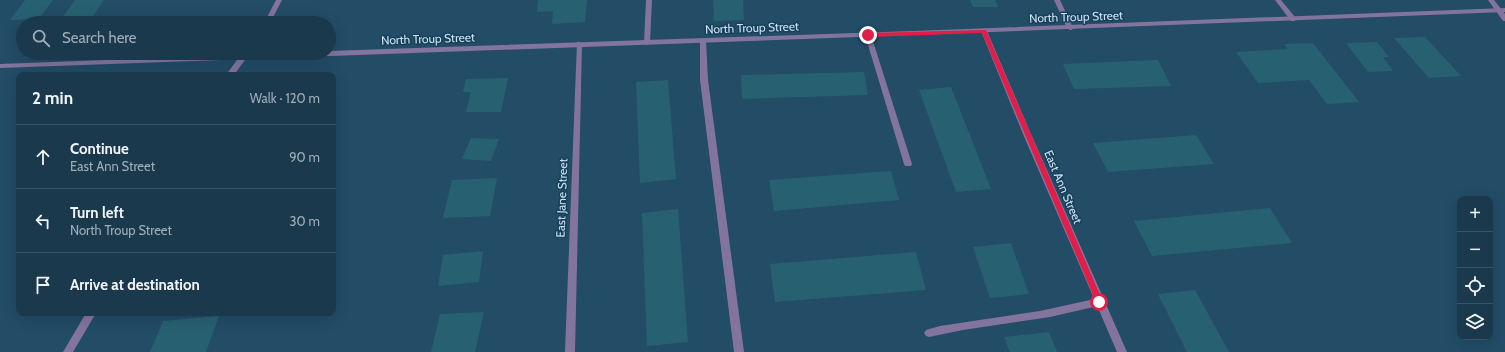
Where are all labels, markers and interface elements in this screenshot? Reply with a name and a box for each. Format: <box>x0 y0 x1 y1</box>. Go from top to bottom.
street label: North Troup Street <box>1029 7 1123 26</box>
search box <box>16 16 336 60</box>
street label: North Troup Street <box>705 18 799 37</box>
route end <box>859 26 877 44</box>
icon: search <box>30 27 52 49</box>
text: Search here <box>62 29 137 47</box>
street label: North Troup Street <box>381 29 475 48</box>
text: 2 min <box>32 88 73 108</box>
text: Walk · 120 m <box>250 90 320 106</box>
text: Continue <box>70 140 129 158</box>
icon: ahead <box>32 146 54 168</box>
street label: East Ann Street <box>1041 148 1086 226</box>
text: 90 m <box>289 149 320 165</box>
text: East Ann Street <box>70 158 155 174</box>
street label: East Jane Street <box>553 158 570 238</box>
map controls <box>1457 196 1493 340</box>
button: + <box>1457 196 1493 232</box>
text: Turn left <box>70 204 124 222</box>
icon: left <box>32 210 54 232</box>
text: 30 m <box>290 213 320 229</box>
text: North Troup Street <box>70 222 172 238</box>
button: − <box>1457 232 1493 268</box>
button: locate <box>1457 268 1493 304</box>
icon: arrive <box>32 274 54 296</box>
text: Arrive at destination <box>70 276 200 294</box>
route start <box>1090 293 1108 311</box>
button: layers <box>1457 304 1493 340</box>

